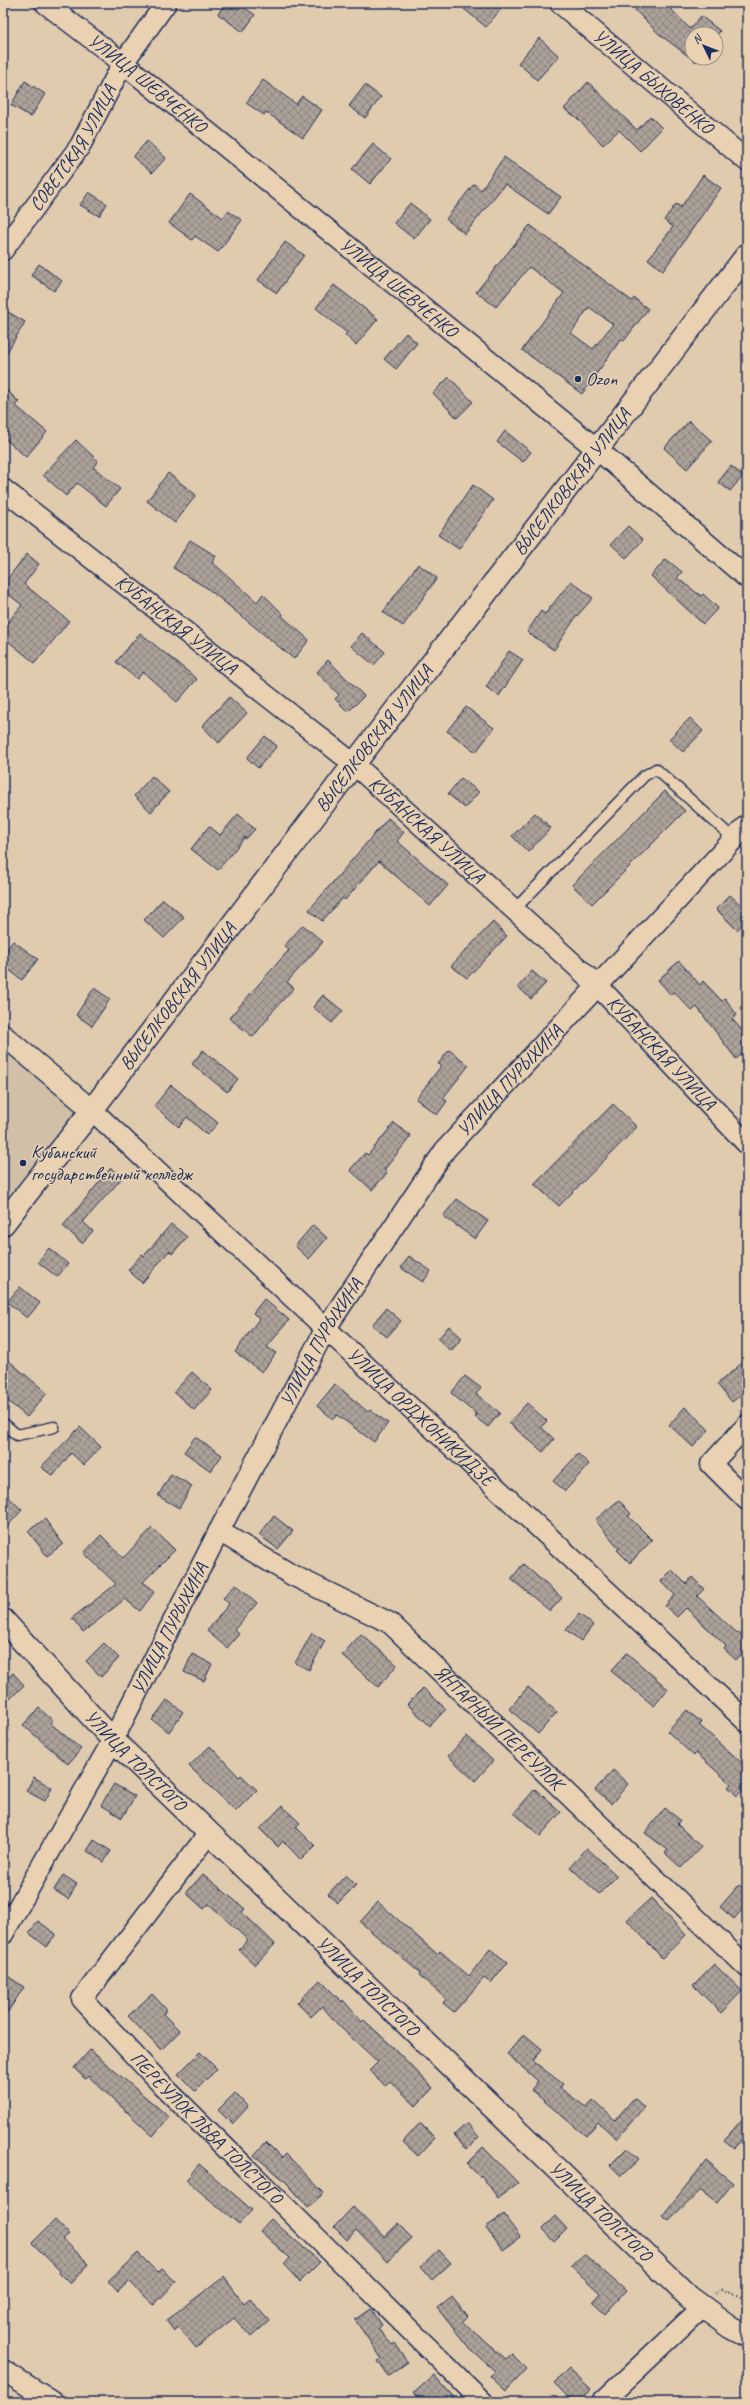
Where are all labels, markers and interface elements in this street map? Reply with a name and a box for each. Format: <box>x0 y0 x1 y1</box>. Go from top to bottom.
street label: УЛИЦА БЫХОВЕНКО <box>588 24 720 141</box>
north arrow <box>684 26 724 66</box>
street label: УЛИЦА ШЕВЧЕНКО <box>83 28 213 140</box>
text: N <box>689 30 706 46</box>
street label: СОВЕТСКАЯ УЛИЦА <box>24 80 122 216</box>
street label: УЛИЦА ШЕВЧЕНКО <box>335 232 465 344</box>
place label: Ozon <box>586 367 618 391</box>
marker: Ozon <box>573 374 583 384</box>
street label: ВЫСЕЛКОВСКАЯ УЛИЦА <box>507 402 637 560</box>
street label: КУБАНСКАЯ УЛИЦА <box>111 570 243 681</box>
street label: ВЫСЕЛКОВСКАЯ УЛИЦА <box>310 659 439 817</box>
street label: КУБАНСКАЯ УЛИЦА <box>364 771 490 890</box>
street label: ВЫСЕЛКОВСКАЯ УЛИЦА <box>114 917 243 1075</box>
street label: КУБАНСКАЯ УЛИЦА <box>602 991 722 1116</box>
street label: УЛИЦА ПУРЫХИНА <box>452 1019 568 1141</box>
place label: Кубанский государственный колледж <box>31 1140 194 1186</box>
marker: Кубанский государственный колледж <box>18 1158 28 1168</box>
street label: УЛИЦА ПУРЫХИНА <box>275 1273 368 1411</box>
street label: УЛИЦА ОРДЖОНИКИДЗЕ <box>342 1342 501 1493</box>
street label: УЛИЦА ПУРЫХИНА <box>126 1558 213 1698</box>
street label: ЯНТАРНЫЙ ПЕРЕУЛОК <box>429 1660 571 1798</box>
street label: УЛИЦА ТОЛСТОГО <box>79 1705 193 1818</box>
street label: УЛИЦА ТОЛСТОГО <box>311 1931 426 2043</box>
street label: ПЕРЕУЛОК ЛЬВА ТОЛСТОГО <box>125 2047 288 2210</box>
street label: УЛИЦА ТОЛСТОГО <box>544 2156 659 2268</box>

